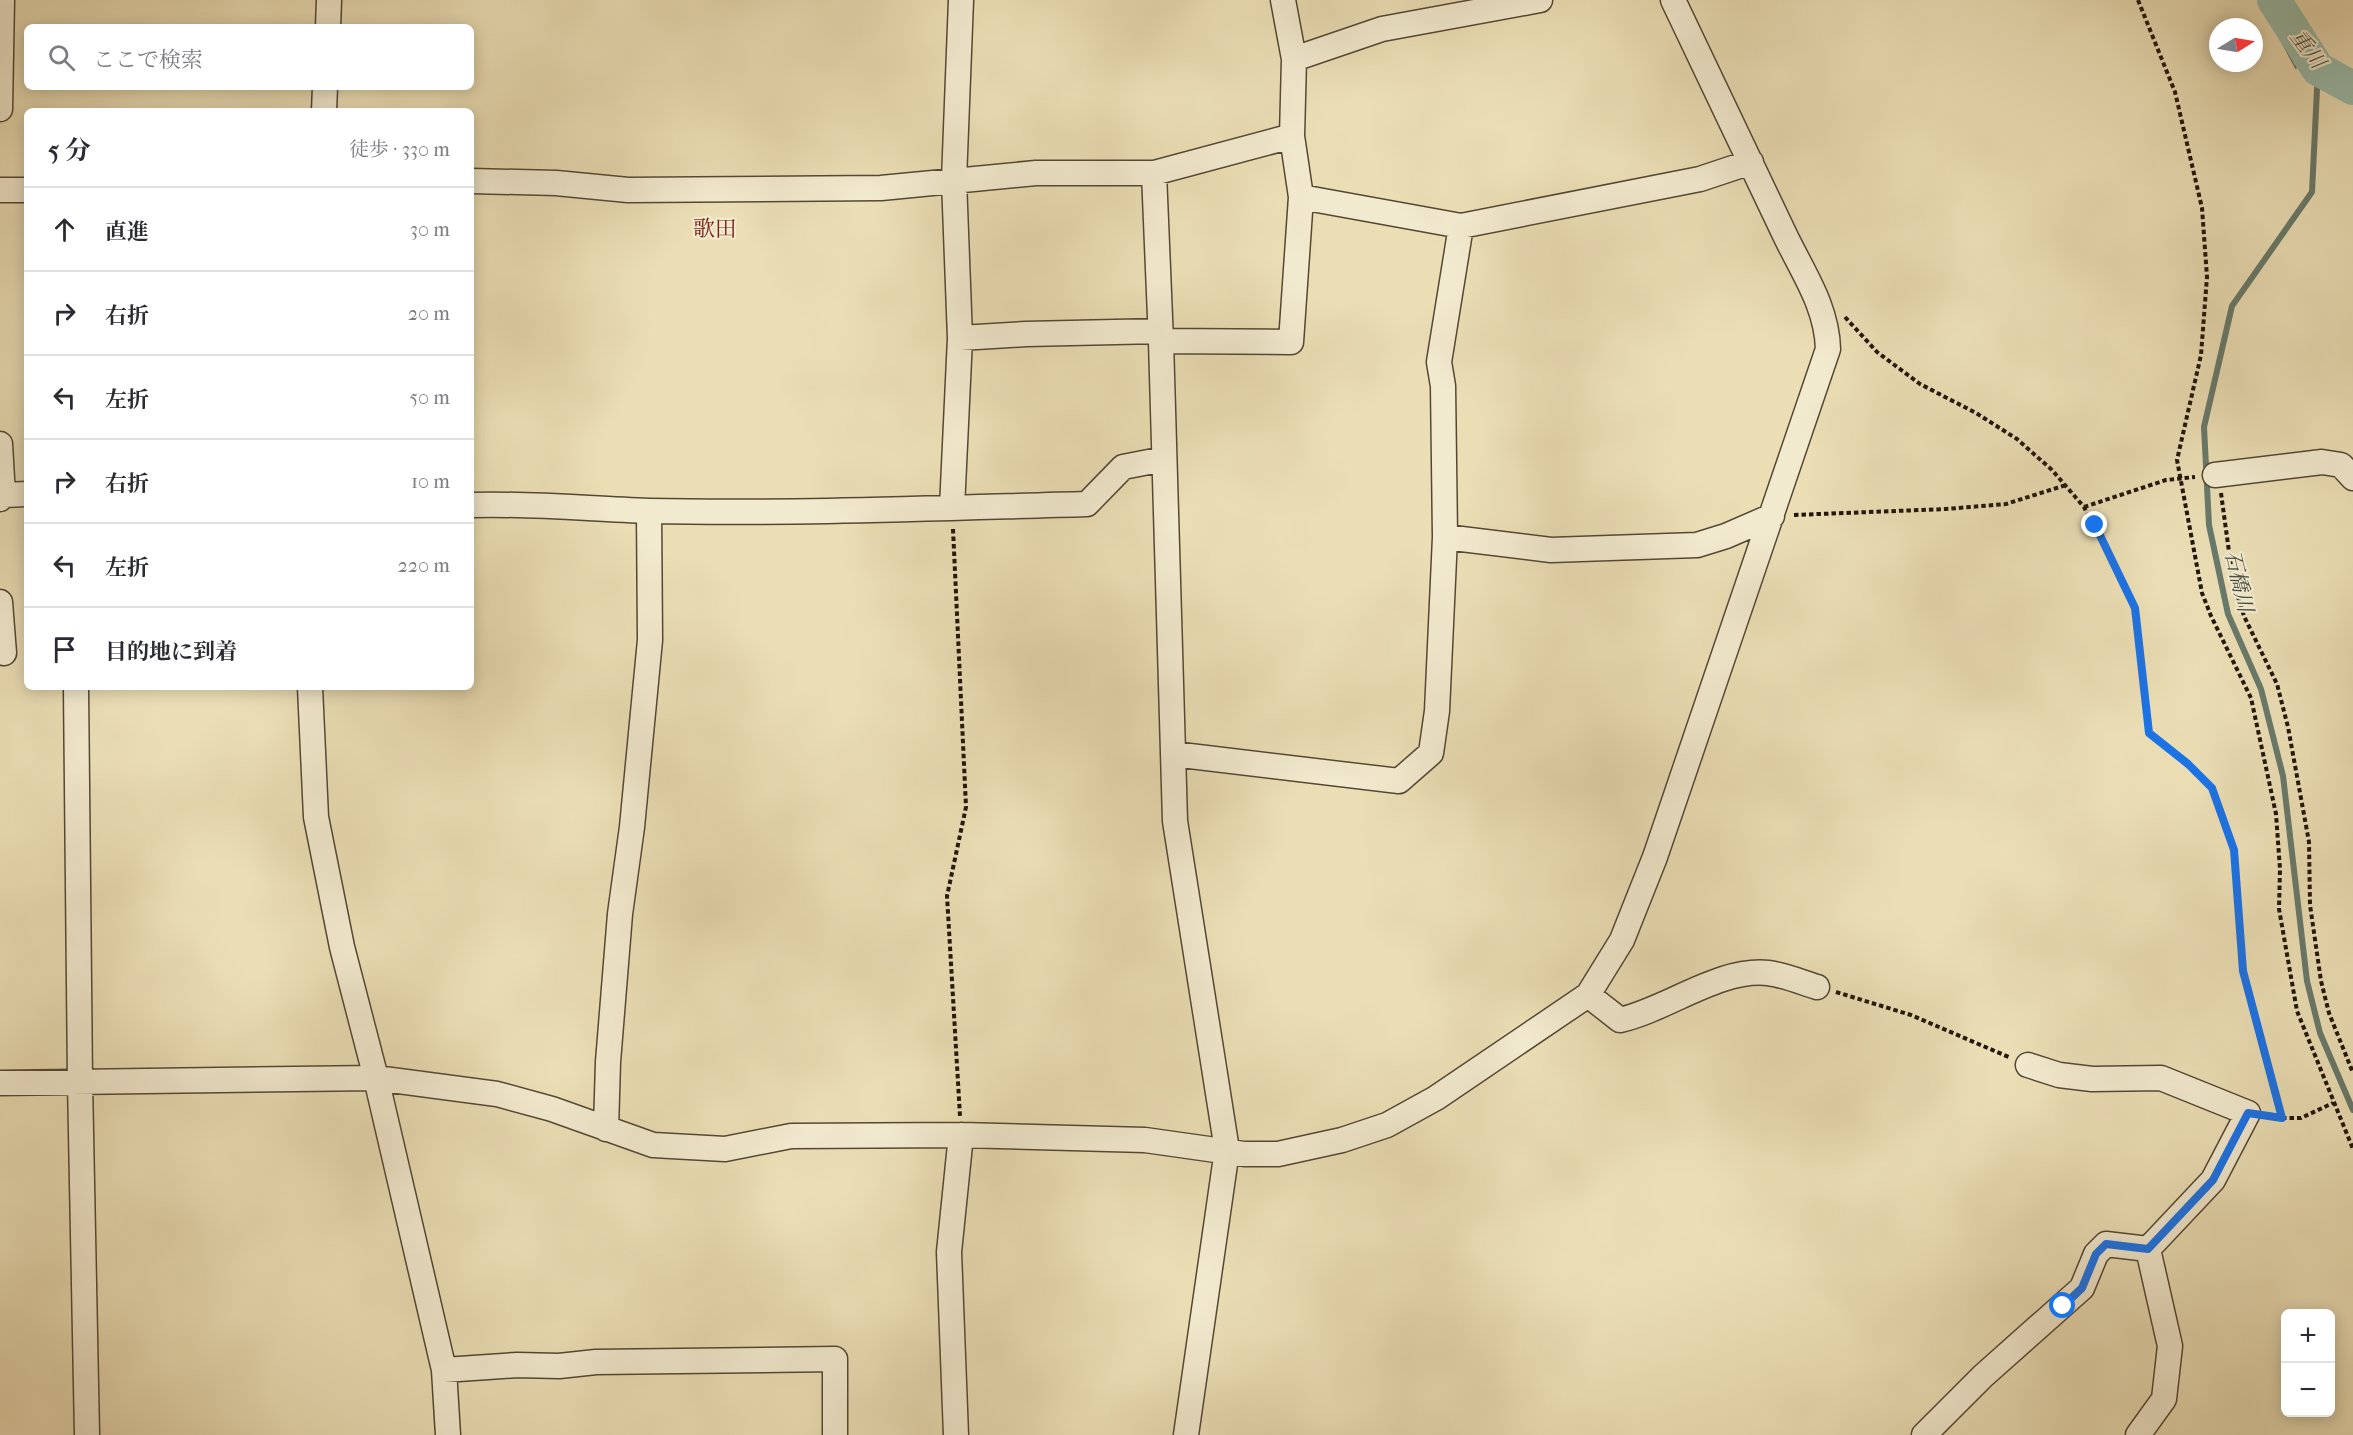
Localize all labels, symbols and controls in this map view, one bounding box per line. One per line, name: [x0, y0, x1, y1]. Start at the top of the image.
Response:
north arrow: [2209, 18, 2263, 72]
search box: [24, 24, 474, 90]
water label: 重川: [2286, 25, 2331, 75]
icon: search: [45, 41, 78, 74]
text: ここで検索: [93, 47, 203, 73]
text: 5 分: [48, 135, 91, 166]
text: 徒歩 · 330 m: [349, 138, 450, 161]
icon: ahead: [48, 213, 81, 246]
district label: 歌田: [693, 216, 737, 242]
text: 30 m: [410, 218, 450, 241]
text: 直進: [105, 219, 149, 245]
icon: right: [48, 297, 81, 330]
text: 20 m: [408, 302, 450, 325]
text: 右折: [105, 303, 149, 329]
icon: left: [48, 381, 81, 414]
text: 50 m: [409, 386, 450, 409]
text: 左折: [105, 387, 149, 413]
icon: right: [48, 465, 81, 498]
text: 10 m: [411, 470, 450, 493]
text: 右折: [105, 471, 149, 497]
route end: [2081, 511, 2107, 537]
water label: 石橋川: [2220, 548, 2258, 616]
icon: left: [48, 549, 81, 582]
text: 220 m: [397, 554, 450, 577]
text: 左折: [105, 555, 149, 581]
icon: arrive: [48, 633, 81, 666]
text: 目的地に到着: [105, 639, 237, 665]
route start: [2049, 1292, 2075, 1318]
map controls: [2281, 1309, 2335, 1417]
button: +: [2281, 1309, 2335, 1363]
button: −: [2281, 1363, 2335, 1417]

